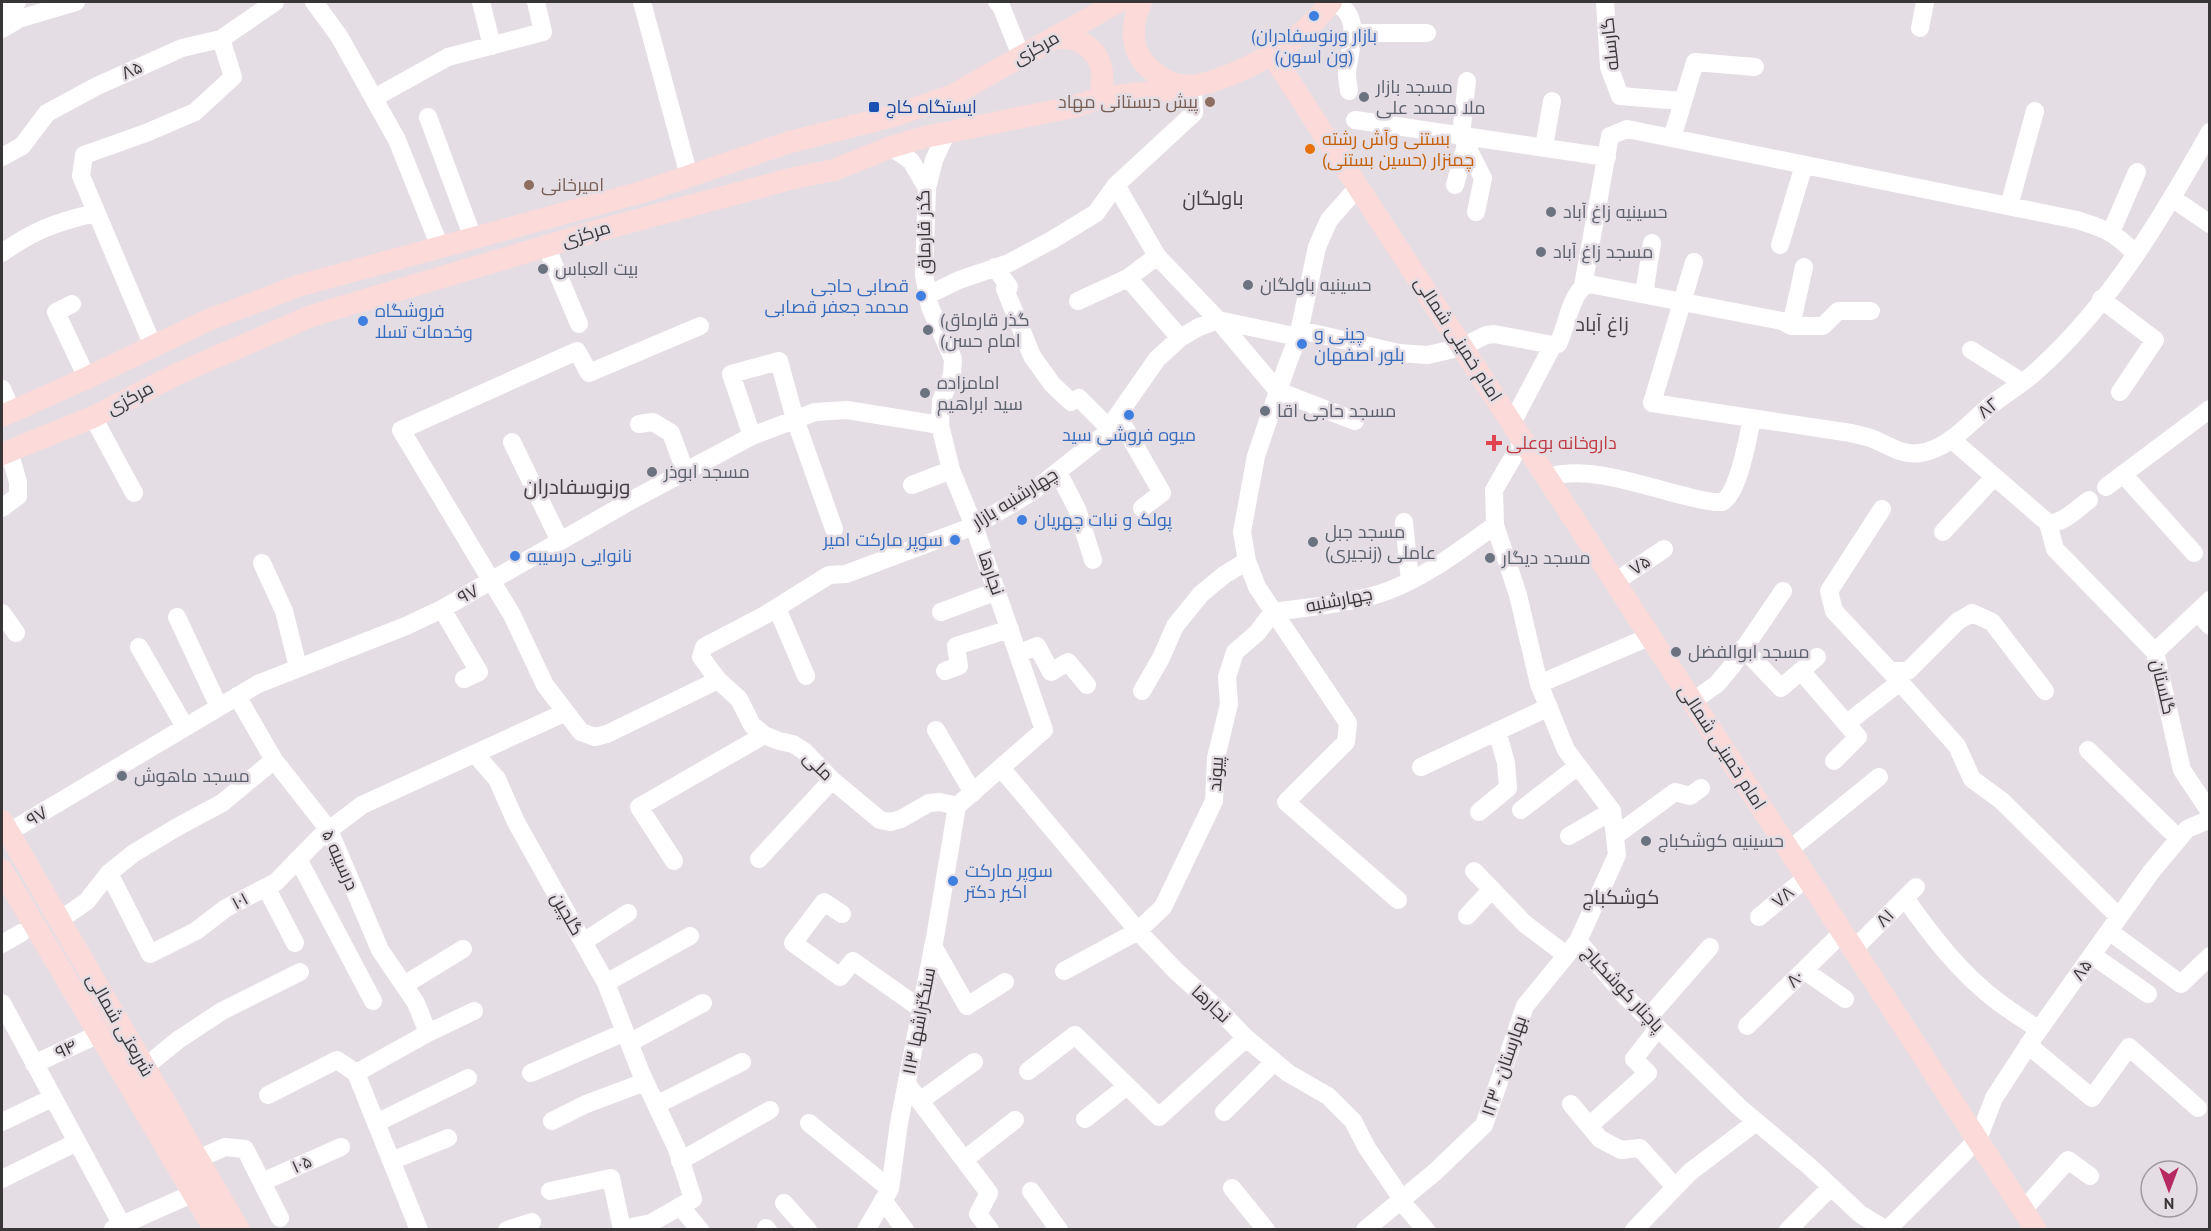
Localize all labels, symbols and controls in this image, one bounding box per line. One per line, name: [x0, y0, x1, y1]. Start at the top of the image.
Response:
marker: (بازار ورنوسفادران (ون اسون): [1307, 9, 1321, 23]
street label: گارسله: [1595, 16, 1624, 72]
place label: (بازار ورنوسفادران (ون اسون): [1251, 24, 1377, 68]
street label: مرکزی: [1008, 25, 1063, 70]
street label: ۸۵: [117, 55, 146, 84]
place label: مسجد بازار ملا محمد علی: [1375, 75, 1486, 119]
place label: پیش دبستانی مهاد: [1058, 90, 1198, 114]
marker: مسجد بازار ملا محمد علی: [1357, 90, 1371, 104]
place label: ایستگاه کاج: [886, 95, 977, 119]
marker: پیش دبستانی مهاد: [1203, 95, 1217, 109]
marker: ایستگاه کاج: [867, 100, 881, 114]
place label: بستنی وآش رشته چمنزار (حسین بستنی): [1322, 127, 1474, 172]
marker: بستنی وآش رشته چمنزار (حسین بستنی): [1303, 142, 1317, 156]
place label: امیرخانی: [541, 173, 604, 196]
marker: امیرخانی: [522, 178, 536, 192]
district label: باولگان: [1182, 185, 1244, 211]
street label: گذر قارماق: [911, 189, 937, 275]
place label: حسینیه زاغ آباد: [1563, 200, 1668, 224]
marker: حسینیه زاغ آباد: [1544, 205, 1558, 219]
street label: مرکزی: [559, 215, 613, 252]
place label: مسجد زاغ آباد: [1553, 240, 1653, 264]
marker: مسجد زاغ آباد: [1534, 245, 1548, 259]
place label: بیت العباس: [555, 257, 638, 280]
marker: بیت العباس: [536, 262, 550, 276]
street label: امام خمینی شمالی: [1409, 272, 1507, 406]
place label: حسینیه باولگان: [1260, 273, 1371, 296]
place label: قصابی حاجی محمد جعفر قصابی: [765, 274, 909, 318]
marker: حسینیه باولگان: [1241, 278, 1255, 292]
marker: قصابی حاجی محمد جعفر قصابی: [914, 289, 928, 303]
place label: فروشگاه وخدمات تسلا: [375, 299, 473, 343]
place label: (گذر قارماق (امام حسن: [940, 308, 1030, 353]
district label: زاغ آباد: [1575, 311, 1629, 338]
marker: فروشگاه وخدمات تسلا: [356, 314, 370, 328]
place label: چینی و بلور اصفهان: [1314, 322, 1405, 366]
marker: (گذر قارماق (امام حسن: [921, 323, 935, 337]
marker: چینی و بلور اصفهان: [1295, 337, 1309, 351]
place label: امامزاده سید ابراهیم: [937, 371, 1023, 416]
street label: مرکزی: [102, 376, 157, 419]
marker: امامزاده سید ابراهیم: [918, 386, 932, 400]
street label: ۸۲: [1972, 392, 2003, 423]
place label: مسجد حاجی اقا: [1277, 399, 1396, 422]
marker: مسجد حاجی اقا: [1258, 404, 1272, 418]
marker: میوه فروشی سید: [1122, 408, 1136, 422]
place label: میوه فروشی سید: [1062, 423, 1196, 446]
place label: داروخانه بوعلی: [1506, 431, 1617, 454]
marker: داروخانه بوعلی: [1487, 436, 1501, 450]
place label: مسجد ابوذر: [663, 460, 750, 483]
street label: چهارشنبه بازار: [967, 462, 1063, 534]
marker: مسجد ابوذر: [645, 465, 659, 479]
district label: ورنوسفادران: [524, 473, 631, 500]
place label: پولک و نبات چهریان: [1034, 508, 1172, 532]
marker: پولک و نبات چهریان: [1015, 513, 1029, 527]
place label: مسجد جبل عاملی (زنجیری): [1325, 520, 1436, 564]
place label: سوپر مارکت امیر: [822, 528, 943, 552]
marker: سوپر مارکت امیر: [948, 533, 962, 547]
marker: مسجد جبل عاملی (زنجیری): [1306, 535, 1320, 549]
place label: نانوایی درسیبه: [527, 544, 632, 567]
place label: مسجد دیگار: [1501, 546, 1591, 569]
street label: نجارها: [973, 548, 1010, 598]
marker: نانوایی درسیبه: [508, 549, 522, 563]
street label: ۷۵: [1625, 549, 1655, 580]
marker: مسجد دیگار: [1483, 551, 1497, 565]
street label: ۹۷: [453, 579, 482, 609]
street label: چهارشنبه: [1303, 582, 1375, 618]
place label: مسجد ابوالفضل: [1688, 640, 1810, 663]
marker: مسجد ابوالفضل: [1669, 645, 1683, 659]
street label: گلستان: [2146, 657, 2181, 717]
street label: امام خمینی شمالی: [1673, 680, 1771, 814]
street label: ملی: [798, 746, 838, 785]
street label: پیوند: [1203, 756, 1229, 792]
place label: مسجد ماهوش: [134, 764, 250, 787]
marker: مسجد ماهوش: [115, 769, 129, 783]
street label: ۹۷: [22, 800, 51, 831]
street label: درسیبه ۵: [317, 826, 364, 894]
place label: حسینیه کوشکباج: [1658, 829, 1784, 853]
marker: حسینیه کوشکباج: [1639, 834, 1653, 848]
place label: سوپر مارکت اکبر دکتر: [964, 859, 1053, 903]
marker: سوپر مارکت اکبر دکتر: [946, 874, 960, 888]
street label: ۷۸: [1767, 881, 1799, 913]
district label: کوشکباج: [1582, 884, 1660, 911]
street label: ۱۰۱: [227, 887, 252, 914]
street label: گلچین: [545, 888, 589, 940]
street label: ۸۱: [1871, 904, 1899, 932]
street label: پاچنار کوشکباج: [1577, 941, 1669, 1037]
street label: ۸۵: [2066, 954, 2097, 985]
street label: سنگتراشها ۱۱۳: [897, 965, 940, 1076]
street label: ۸۰: [1781, 965, 1808, 992]
street label: شریعتی شمالی: [82, 969, 159, 1080]
street label: نجارها: [1187, 980, 1236, 1028]
street label: بهارستان - ۱۲۳: [1476, 1013, 1531, 1119]
street label: ۹۴: [51, 1034, 80, 1063]
street label: ۱۰۵: [288, 1149, 316, 1178]
north arrow: [2139, 1159, 2199, 1219]
text: N: [2164, 1194, 2174, 1214]

